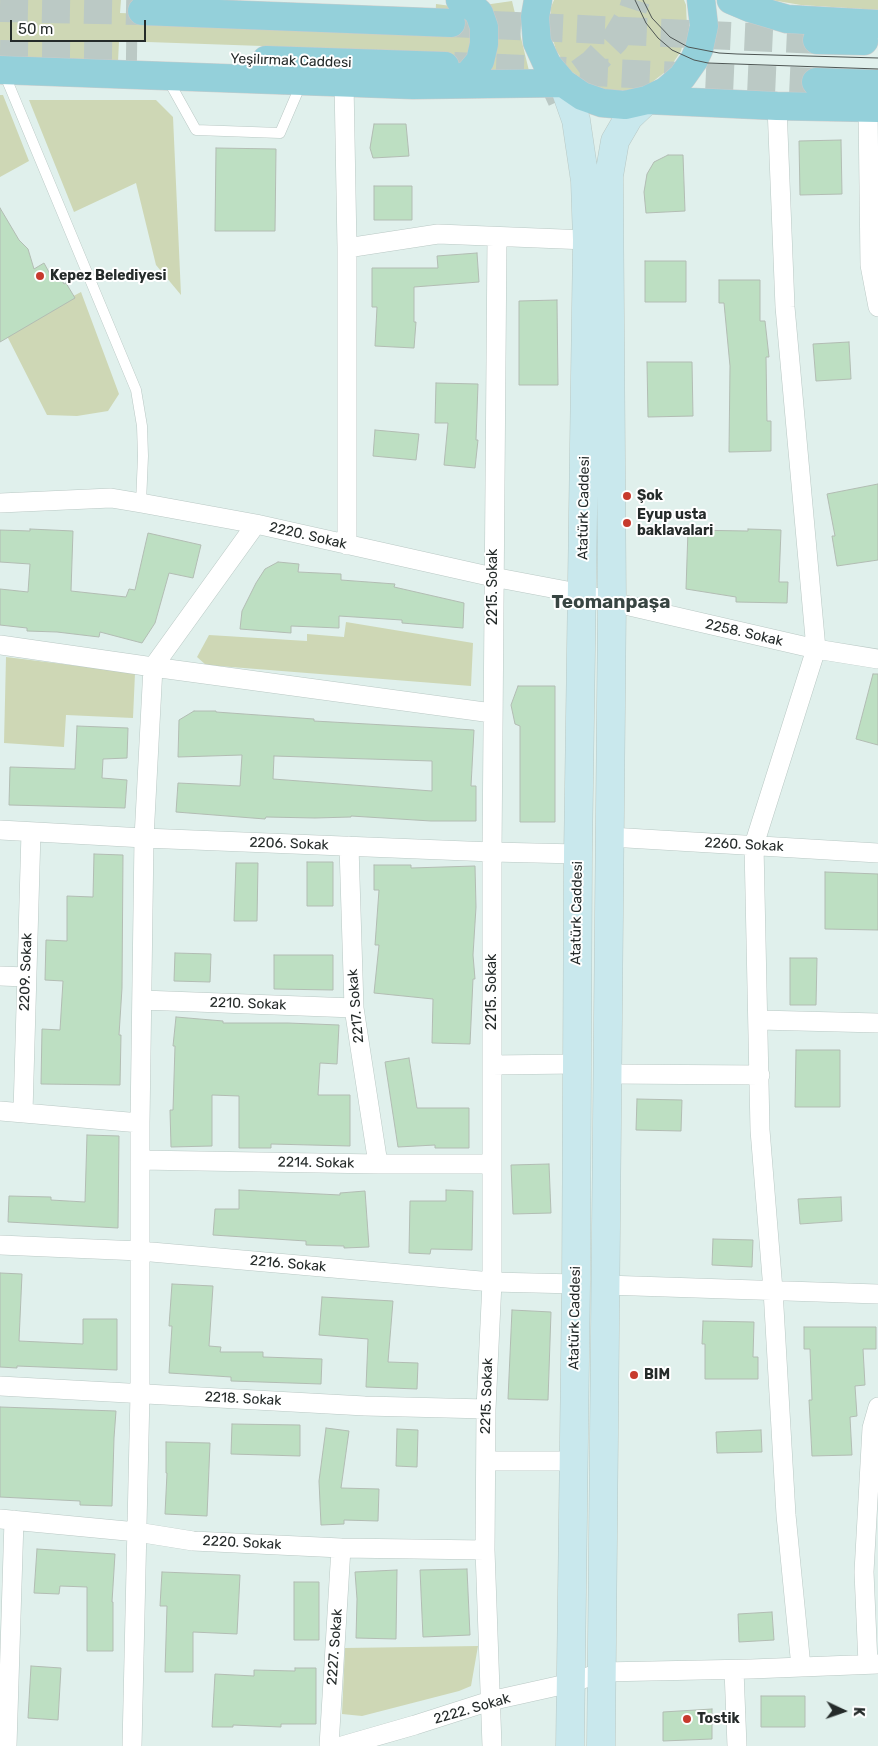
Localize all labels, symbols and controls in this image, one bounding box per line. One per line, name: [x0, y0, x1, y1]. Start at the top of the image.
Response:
scale bar: [12, 10, 149, 42]
text: 50 m: [18, 20, 53, 38]
street label: Yeşilırmak Caddesi: [230, 50, 352, 72]
place label: Kepez Belediyesi: [50, 268, 167, 284]
marker: Kepez Belediyesi: [34, 270, 46, 282]
street label: Atatürk Caddesi: [575, 456, 593, 560]
place label: Şok: [637, 488, 663, 504]
marker: Şok: [621, 490, 633, 502]
place label: Eyup usta baklavalari: [637, 507, 713, 540]
marker: Eyup usta baklavalari: [621, 517, 633, 529]
street label: 2220. Sokak: [268, 519, 348, 553]
street label: 2215. Sokak: [485, 549, 501, 625]
district label: Teomanpaşa: [552, 592, 670, 614]
street label: 2258. Sokak: [703, 616, 785, 650]
street label: 2206. Sokak: [249, 834, 329, 854]
street label: 2260. Sokak: [704, 835, 784, 855]
street label: Atatürk Caddesi: [568, 861, 586, 965]
street label: 2209. Sokak: [16, 932, 36, 1012]
street label: 2215. Sokak: [484, 954, 500, 1030]
street label: 2217. Sokak: [344, 968, 368, 1044]
street label: 2210. Sokak: [209, 994, 287, 1014]
street label: 2214. Sokak: [278, 1154, 354, 1172]
street label: 2216. Sokak: [249, 1252, 327, 1276]
street label: Atatürk Caddesi: [566, 1266, 584, 1370]
street label: 2215. Sokak: [477, 1358, 497, 1434]
place label: BIM: [644, 1367, 670, 1383]
marker: BIM: [628, 1369, 640, 1381]
street label: 2218. Sokak: [204, 1389, 282, 1409]
street label: 2220. Sokak: [202, 1533, 282, 1553]
street label: 2227. Sokak: [324, 1608, 346, 1686]
north arrow: [818, 1686, 868, 1736]
street label: 2222. Sokak: [432, 1690, 512, 1728]
text: K: [850, 1707, 867, 1717]
place label: Tostik: [697, 1711, 740, 1727]
marker: Tostik: [681, 1713, 693, 1725]

